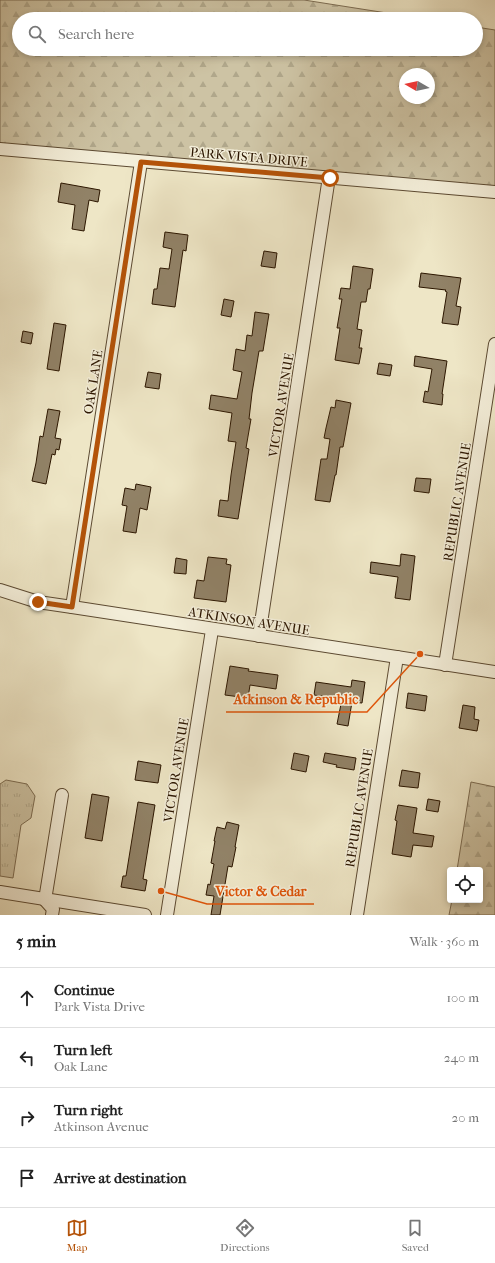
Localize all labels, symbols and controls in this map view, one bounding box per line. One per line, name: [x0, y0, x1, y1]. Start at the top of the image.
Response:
search box: [12, 12, 483, 56]
icon: search: [26, 23, 48, 45]
text: Search here: [58, 25, 134, 43]
north arrow: [399, 68, 435, 104]
street label: PARK VISTA DRIVE: [190, 144, 309, 170]
route start: [321, 169, 339, 187]
street label: OAK LANE: [81, 349, 106, 415]
street label: VICTOR AVENUE: [265, 352, 297, 459]
street label: REPUBLIC AVENUE: [440, 442, 474, 562]
route end: [29, 593, 47, 611]
street label: ATKINSON AVENUE: [186, 604, 311, 638]
callout: Atkinson & Republic: [226, 686, 367, 712]
text: Atkinson & Republic: [233, 691, 359, 708]
street label: VICTOR AVENUE: [160, 717, 192, 824]
street label: REPUBLIC AVENUE: [342, 748, 376, 868]
map controls: [447, 867, 483, 903]
button: locate: [447, 867, 483, 903]
callout: Victor & Cedar: [207, 878, 314, 904]
text: Victor & Cedar: [214, 883, 308, 900]
text: 5 min: [16, 931, 56, 951]
text: Walk · 360 m: [409, 934, 479, 949]
text: Continue: [54, 981, 114, 999]
icon: ahead: [16, 987, 38, 1009]
text: 100 m: [446, 990, 479, 1005]
text: Park Vista Drive: [54, 999, 145, 1014]
text: Turn left: [54, 1041, 112, 1059]
icon: left: [16, 1047, 38, 1069]
text: 240 m: [444, 1050, 479, 1065]
text: Oak Lane: [54, 1059, 108, 1074]
text: Turn right: [54, 1101, 123, 1119]
icon: right: [16, 1107, 38, 1129]
text: 20 m: [452, 1110, 479, 1125]
text: Atkinson Avenue: [54, 1119, 149, 1134]
icon: arrive: [16, 1167, 38, 1189]
text: Arrive at destination: [54, 1169, 186, 1187]
tab: Map: [66, 1217, 88, 1254]
tab: Directions: [220, 1217, 270, 1254]
tab: Saved: [402, 1217, 429, 1254]

